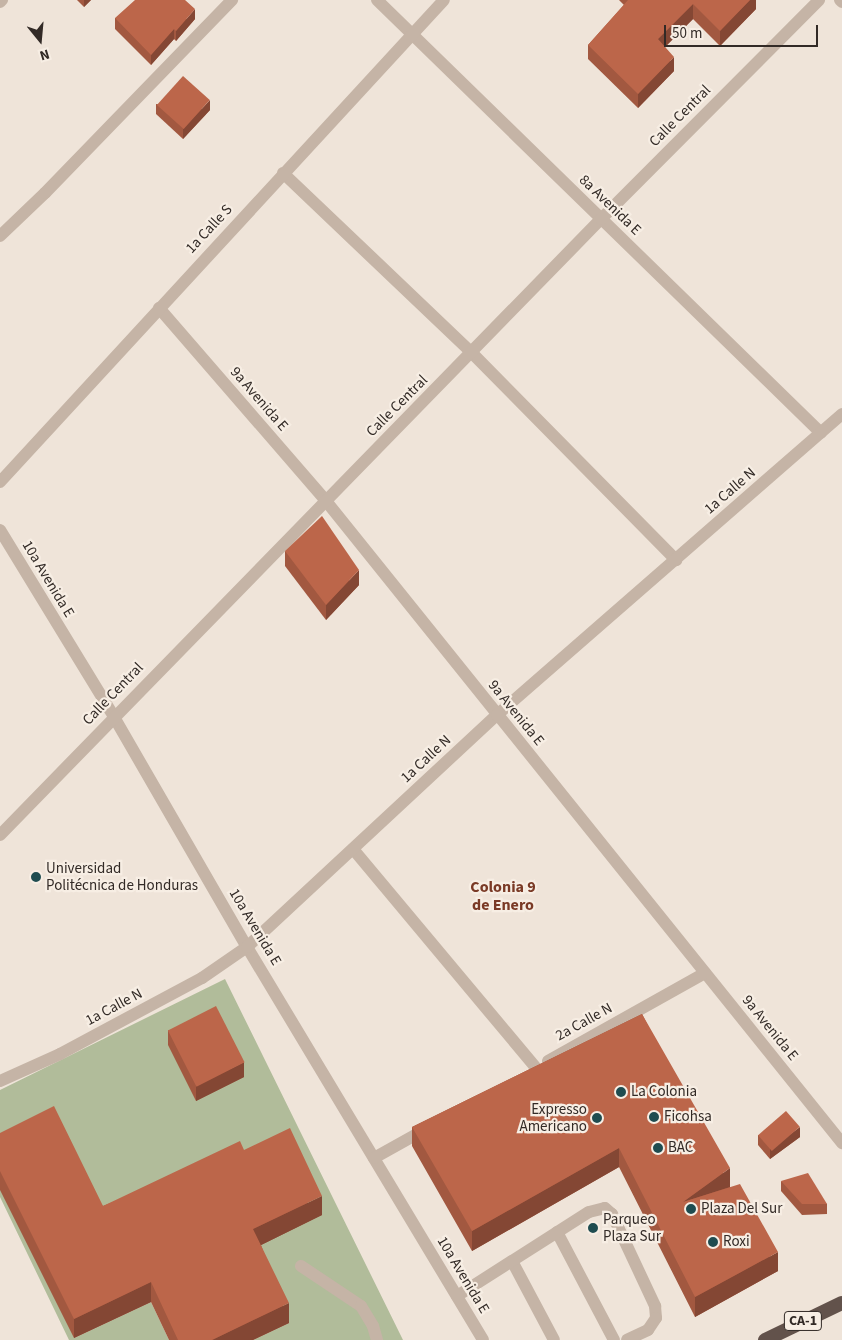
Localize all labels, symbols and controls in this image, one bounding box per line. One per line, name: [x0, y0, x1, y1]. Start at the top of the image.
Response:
north arrow: [15, 15, 65, 65]
scale bar: [667, 15, 821, 47]
text: 50 m: [672, 23, 702, 44]
text: N: [37, 43, 52, 65]
street label: Calle Central: [645, 81, 715, 151]
street label: 8a Avenida E: [575, 171, 645, 239]
street label: 1a Calle S: [182, 201, 236, 257]
street label: 9a Avenida E: [226, 363, 292, 435]
street label: Calle Central: [362, 371, 432, 441]
street label: 1a Calle N: [701, 464, 759, 518]
street label: 10a Avenida E: [18, 537, 78, 621]
street label: Calle Central: [79, 659, 147, 729]
street label: 9a Avenida E: [484, 677, 548, 749]
street label: 1a Calle N: [397, 731, 455, 787]
place label: Universidad Politécnica de Honduras: [46, 859, 198, 894]
marker: Universidad Politécnica de Honduras: [30, 871, 42, 883]
district label: Colonia 9 de Enero: [470, 877, 536, 915]
street label: 10a Avenida E: [225, 885, 285, 969]
street label: 1a Calle N: [82, 985, 146, 1029]
street label: 9a Avenida E: [738, 992, 802, 1064]
street label: 2a Calle N: [553, 999, 615, 1045]
place label: La Colonia: [631, 1083, 697, 1101]
marker: La Colonia: [615, 1086, 627, 1098]
place label: Expresso Americano: [520, 1100, 587, 1135]
place label: Ficohsa: [664, 1108, 712, 1126]
marker: Ficohsa: [648, 1111, 660, 1123]
marker: Expresso Americano: [591, 1112, 603, 1124]
place label: BAC: [668, 1139, 693, 1157]
marker: BAC: [652, 1142, 664, 1154]
place label: Plaza Del Sur: [701, 1200, 782, 1218]
marker: Plaza Del Sur: [685, 1203, 697, 1215]
place label: Parqueo Plaza Sur: [603, 1210, 661, 1245]
marker: Parqueo Plaza Sur: [587, 1222, 599, 1234]
street label: 10a Avenida E: [433, 1233, 493, 1317]
place label: Roxi: [723, 1233, 750, 1251]
marker: Roxi: [707, 1236, 719, 1248]
road number: CA-1: [783, 1310, 823, 1332]

